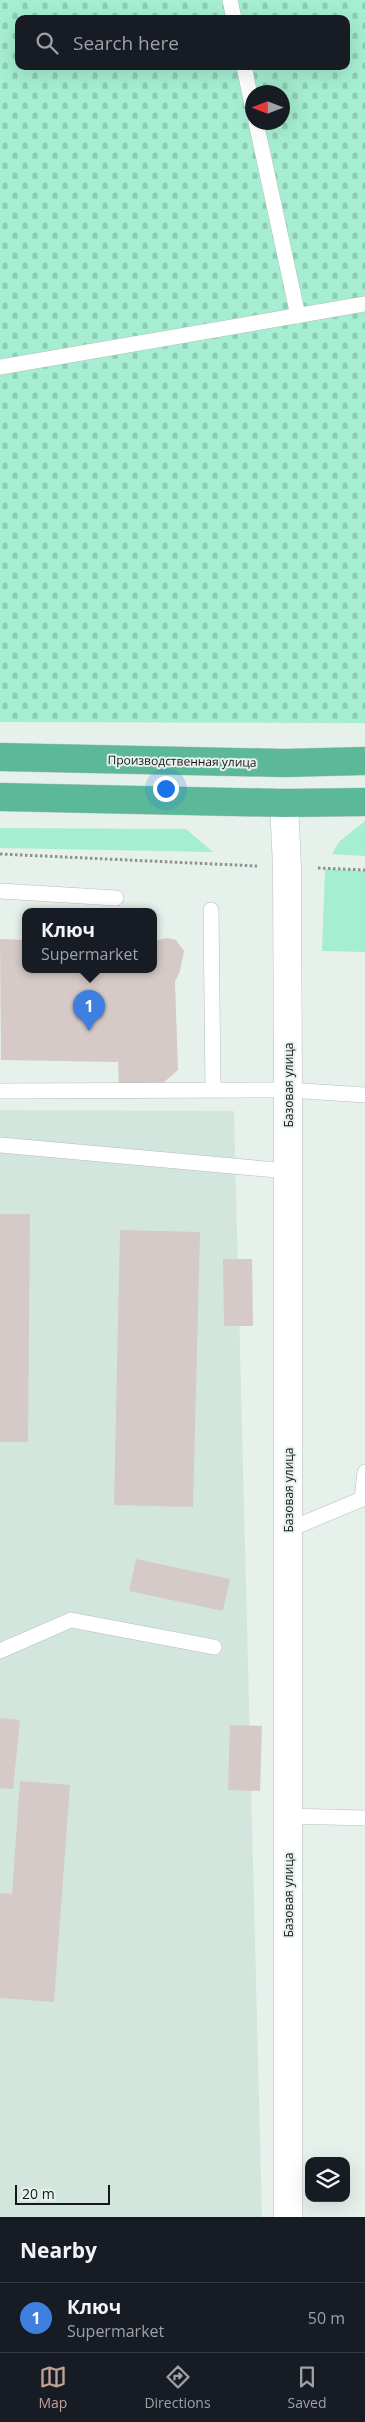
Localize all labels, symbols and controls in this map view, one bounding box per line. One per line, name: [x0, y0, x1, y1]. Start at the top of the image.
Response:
search box: [15, 15, 350, 70]
icon: search: [33, 29, 61, 57]
text: Search here: [73, 30, 179, 56]
north arrow: [245, 85, 290, 130]
street label: Производственная улица: [107, 751, 257, 771]
your location: [153, 776, 179, 802]
popup: [22, 908, 157, 973]
text: Ключ: [41, 917, 95, 943]
text: Supermarket: [41, 943, 138, 965]
pin: 1: [73, 990, 105, 1031]
street label: Базовая улица: [280, 1042, 297, 1128]
street label: Базовая улица: [280, 1447, 297, 1533]
street label: Базовая улица: [280, 1852, 297, 1938]
map controls: [305, 2157, 350, 2202]
button: layers: [305, 2157, 350, 2202]
scale bar: [15, 2182, 110, 2205]
text: 20 m: [22, 2184, 55, 2203]
text: Nearby: [20, 2236, 97, 2264]
text: Ключ: [67, 2294, 121, 2320]
text: 1: [31, 2307, 41, 2329]
text: 50 m: [308, 2307, 345, 2329]
text: Supermarket: [67, 2320, 164, 2342]
tab: Map: [38, 2363, 67, 2412]
tab: Directions: [144, 2363, 211, 2412]
tab: Saved: [288, 2363, 326, 2412]

